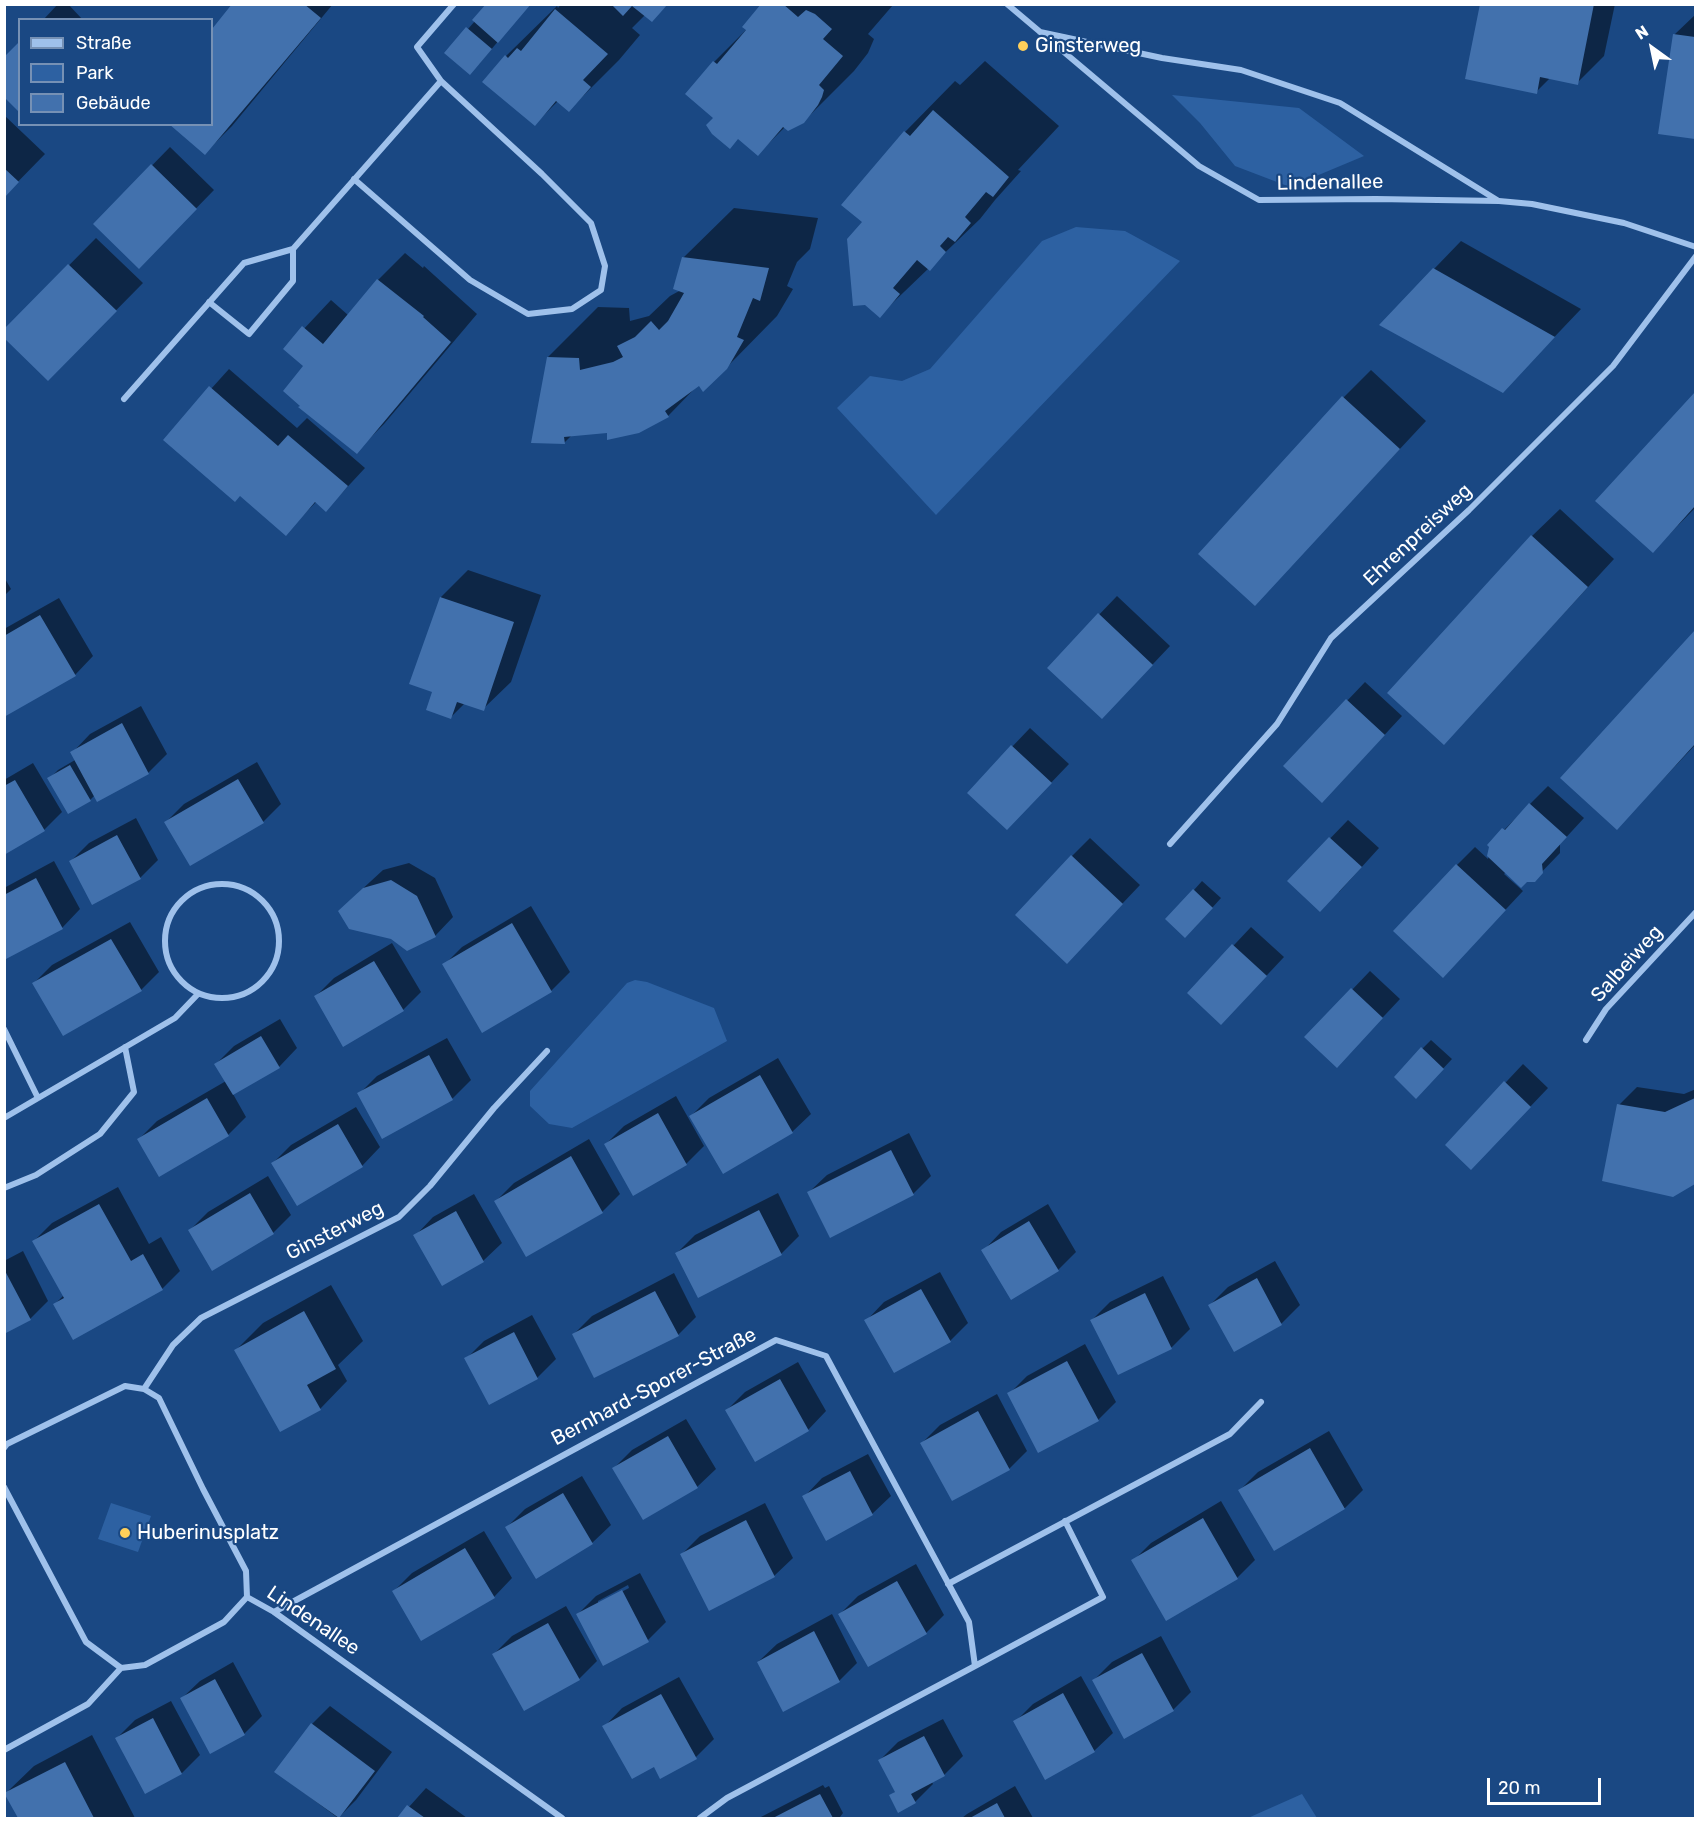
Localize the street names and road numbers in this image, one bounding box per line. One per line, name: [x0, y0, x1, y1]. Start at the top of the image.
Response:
street label: Lindenallee: [1276, 170, 1384, 196]
street label: Ehrenpreisweg: [1359, 479, 1477, 591]
street label: Salbeiweg: [1586, 921, 1668, 1007]
street label: Ginsterweg: [282, 1196, 388, 1266]
street label: Bernhard-Sporer-Straße: [548, 1323, 760, 1451]
street label: Lindenallee: [262, 1581, 364, 1661]

